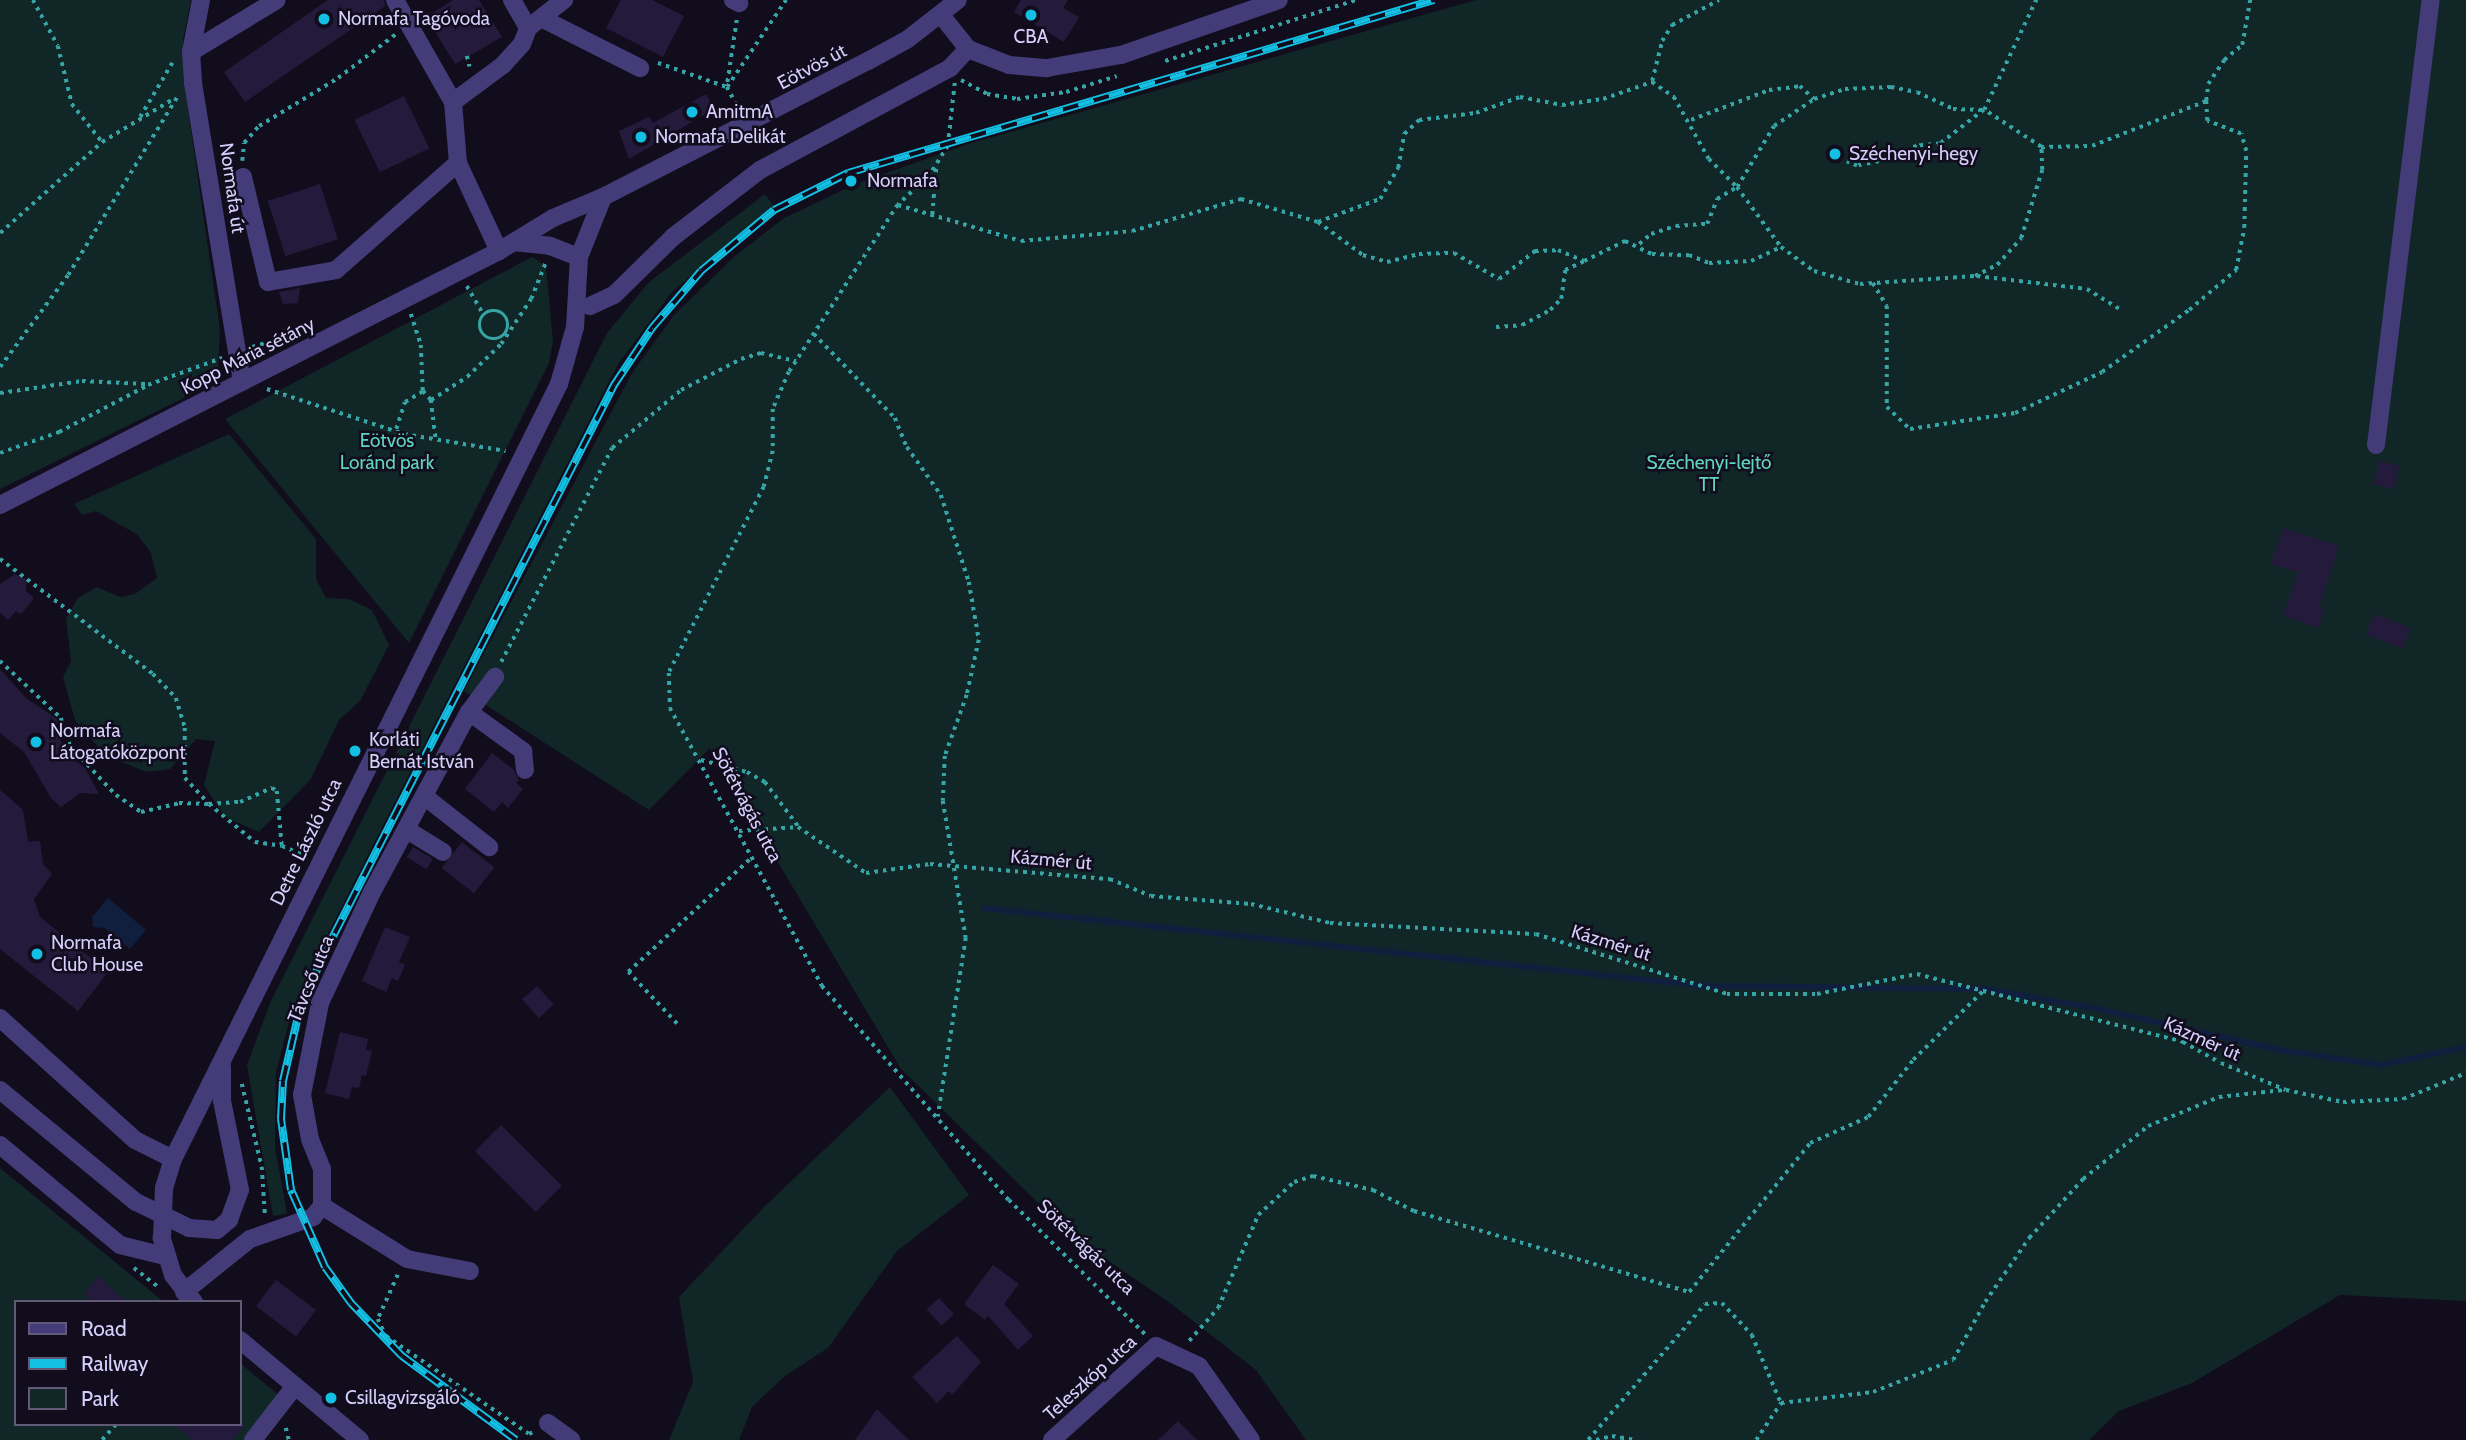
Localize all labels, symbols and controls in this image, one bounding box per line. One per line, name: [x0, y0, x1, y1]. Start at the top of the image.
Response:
marker: CBA: [1023, 7, 1039, 23]
place label: Normafa Tagóvoda: [338, 8, 490, 30]
marker: Normafa Tagóvoda: [316, 11, 332, 27]
place label: CBA: [1014, 26, 1048, 48]
street label: Eötvös út: [774, 39, 850, 95]
place label: AmitmA: [706, 101, 773, 123]
marker: AmitmA: [684, 104, 700, 120]
place label: Normafa Delikát: [655, 126, 786, 148]
marker: Normafa Delikát: [633, 129, 649, 145]
street label: Normafa út: [214, 141, 250, 235]
place label: Széchenyi-hegy: [1849, 143, 1978, 165]
marker: Széchenyi-hegy: [1827, 146, 1843, 162]
place label: Normafa: [867, 170, 938, 192]
marker: Normafa: [841, 171, 861, 191]
street label: Kopp Mária sétány: [177, 312, 319, 400]
park label: Eötvös Loránd park: [340, 430, 434, 474]
park label: Széchenyi-lejtő TT: [1646, 452, 1772, 496]
place label: Normafa Látogatóközpont: [50, 720, 186, 764]
place label: Korláti Bernát István: [369, 729, 474, 773]
marker: Normafa Látogatóközpont: [28, 734, 44, 750]
marker: Korláti Bernát István: [347, 743, 363, 759]
street label: Sötétvágás utca: [707, 744, 787, 866]
street label: Detre László utca: [265, 775, 347, 909]
street label: Kázmér út: [1009, 845, 1093, 875]
street label: Kázmér út: [1569, 920, 1653, 966]
place label: Normafa Club House: [51, 932, 143, 976]
street label: Távcső utca: [283, 932, 339, 1026]
marker: Normafa Club House: [29, 946, 45, 962]
street label: Kázmér út: [2160, 1012, 2244, 1066]
street label: Sötétvágás utca: [1032, 1195, 1140, 1299]
legend: [14, 1300, 242, 1426]
text: Road: [81, 1316, 127, 1341]
street label: Teleszkóp utca: [1039, 1330, 1141, 1426]
text: Railway: [81, 1351, 148, 1376]
text: Park: [81, 1386, 119, 1411]
place label: Csillagvizsgáló: [345, 1387, 460, 1409]
marker: Csillagvizsgáló: [323, 1390, 339, 1406]

